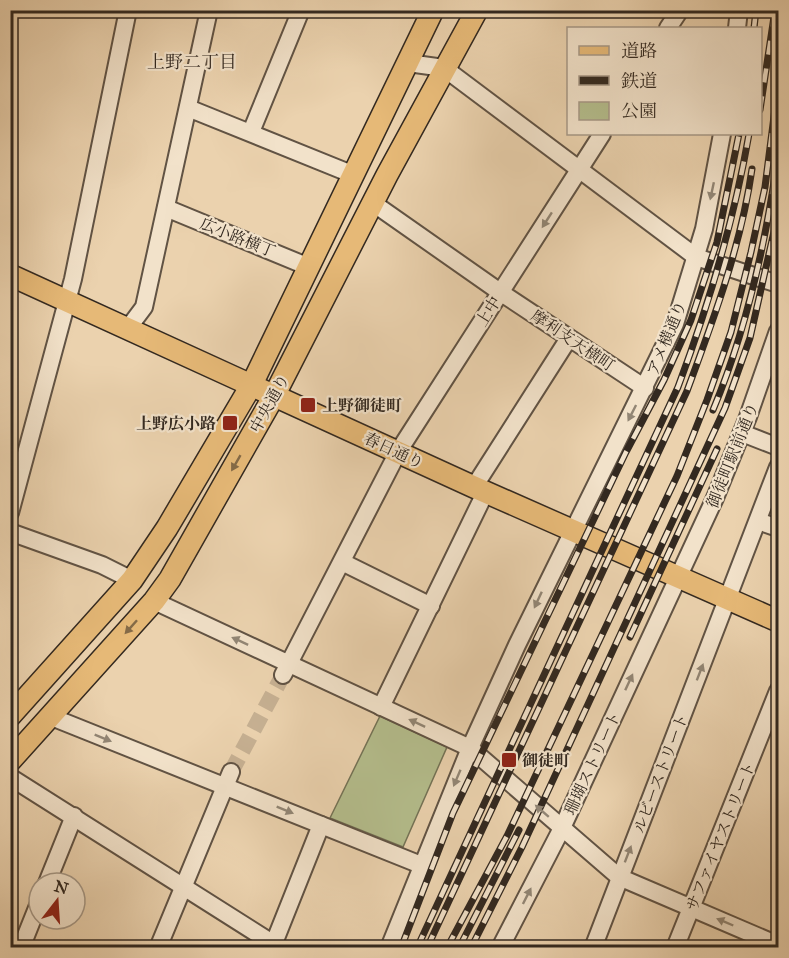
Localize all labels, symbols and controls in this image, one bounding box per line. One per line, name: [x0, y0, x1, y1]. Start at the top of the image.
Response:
legend: [567, 27, 762, 135]
text: 道路: [621, 40, 657, 62]
district label: 上野二丁目: [147, 51, 237, 73]
text: 鉄道: [621, 70, 657, 92]
text: 公園: [621, 100, 657, 122]
one-way arrow: [707, 182, 716, 201]
one-way arrow: [542, 212, 553, 228]
street label: 広小路横丁: [197, 214, 278, 261]
street label: 上中: [472, 293, 505, 330]
street label: アメ横通り: [643, 298, 690, 378]
street label: 摩利支天横町: [528, 306, 618, 375]
street label: 中央通り: [246, 371, 293, 436]
marker: 上野御徒町: [299, 396, 317, 414]
place label: 上野御徒町: [322, 396, 402, 415]
street label: 御徒町駅前通り: [703, 400, 762, 511]
one-way arrow: [627, 405, 637, 422]
place label: 上野広小路: [136, 414, 216, 433]
marker: 上野広小路: [221, 414, 239, 432]
street label: 春日通り: [361, 428, 427, 473]
one-way arrow: [231, 455, 241, 472]
one-way arrow: [534, 592, 543, 609]
one-way arrow: [125, 619, 138, 634]
one-way arrow: [231, 637, 248, 646]
one-way arrow: [695, 663, 705, 681]
one-way arrow: [624, 672, 634, 690]
street label: 珊瑚ストリート: [560, 708, 625, 818]
street label: ルビーストリート: [629, 711, 692, 836]
one-way arrow: [408, 719, 425, 728]
one-way arrow: [95, 733, 113, 743]
marker: 御徒町: [500, 751, 518, 769]
place label: 御徒町: [522, 751, 570, 770]
street label: サファイヤストリート: [682, 759, 759, 914]
one-way arrow: [452, 769, 462, 787]
one-way arrow: [535, 805, 550, 818]
one-way arrow: [276, 806, 294, 816]
one-way arrow: [623, 844, 633, 862]
north arrow: [27, 871, 87, 931]
text: N: [52, 876, 71, 898]
one-way arrow: [522, 887, 532, 904]
one-way arrow: [715, 917, 733, 927]

